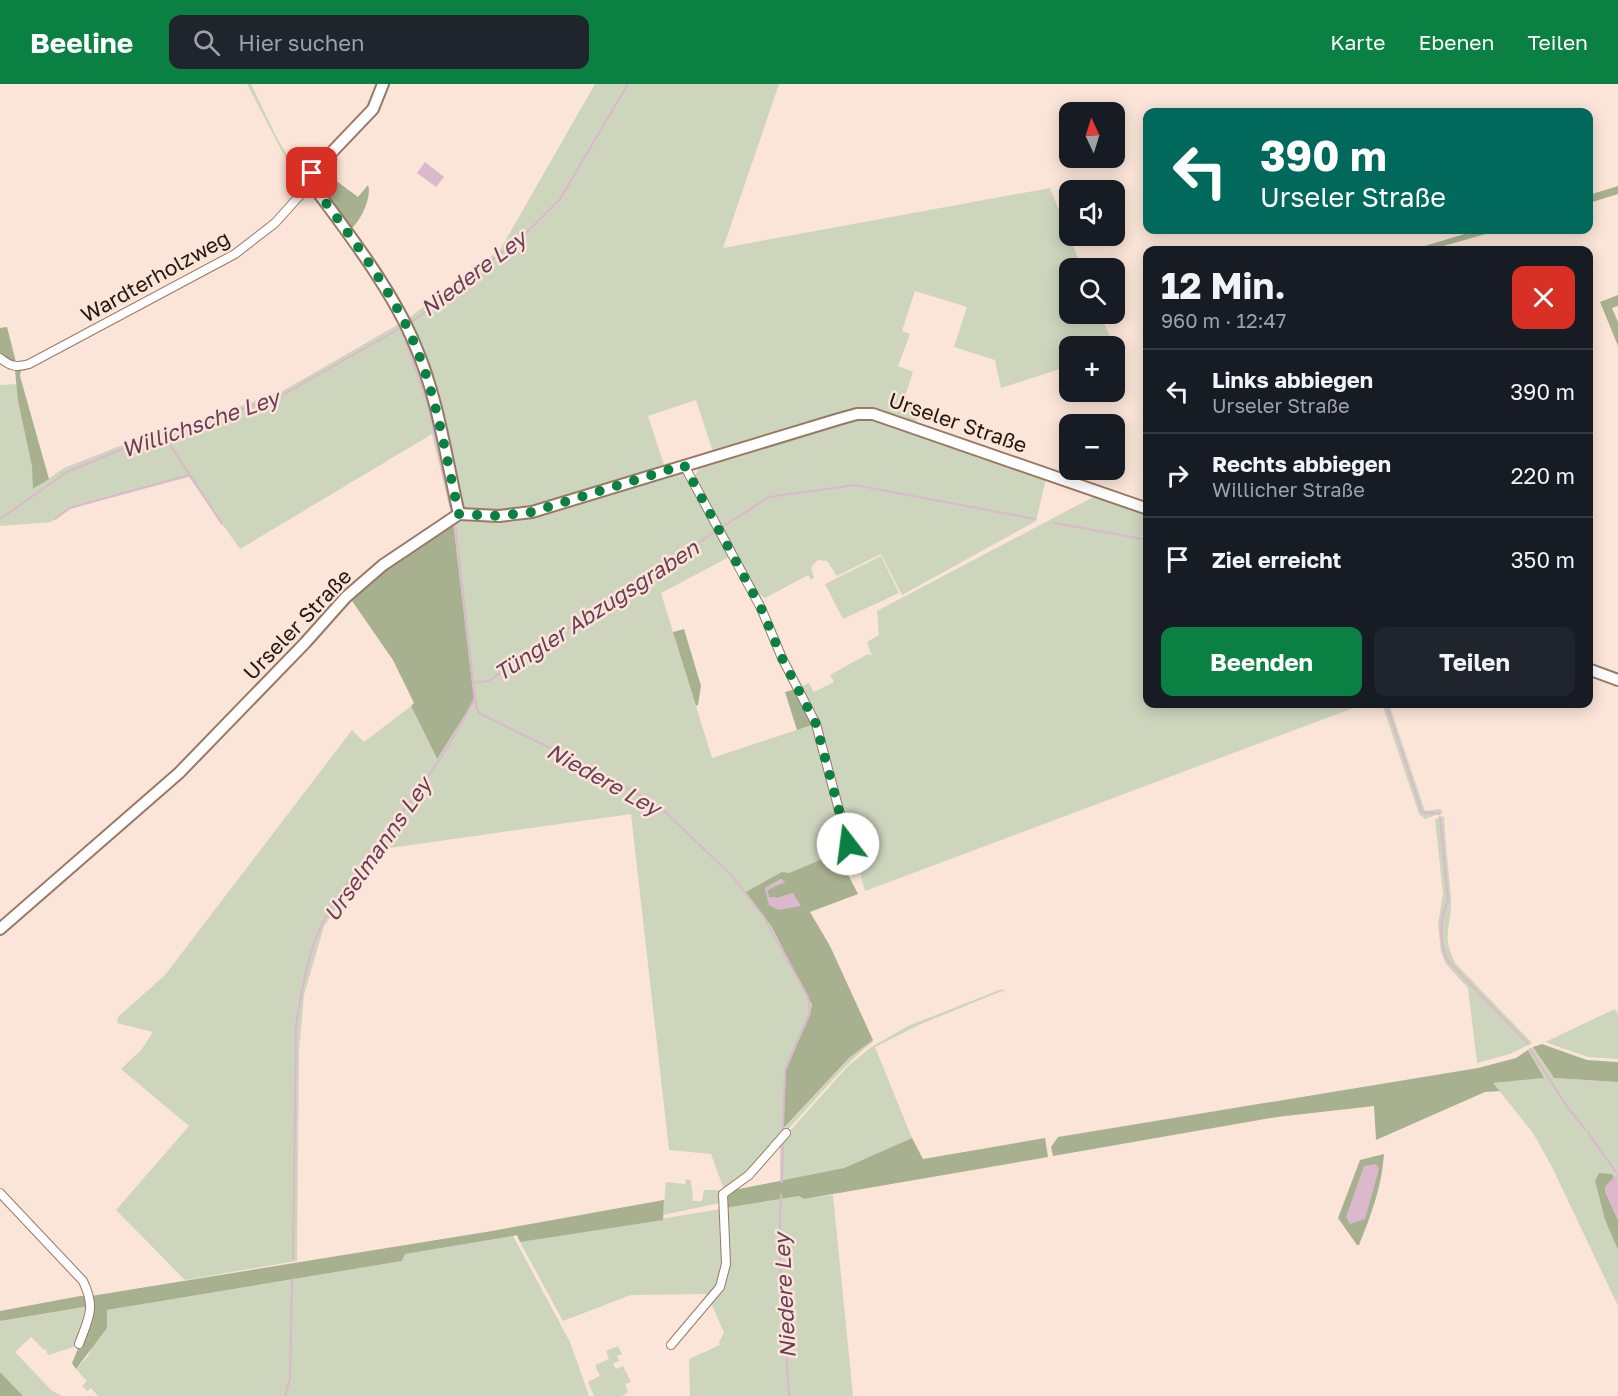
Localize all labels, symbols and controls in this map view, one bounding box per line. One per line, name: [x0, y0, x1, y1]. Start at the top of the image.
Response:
search box: [169, 15, 589, 69]
text: Beeline: [30, 26, 133, 59]
icon: search: [190, 26, 223, 59]
text: Hier suchen: [238, 29, 365, 56]
text: Karte: [1330, 29, 1386, 55]
text: Ebenen: [1419, 29, 1494, 55]
text: Teilen: [1527, 29, 1588, 55]
north arrow: [1059, 102, 1125, 168]
map controls: [1059, 102, 1125, 480]
text: 390 m: [1260, 130, 1387, 180]
icon: left: [1161, 132, 1239, 210]
pin: [286, 147, 337, 198]
icon: arrive: [295, 156, 328, 189]
button: sound: [1059, 180, 1125, 246]
text: Urseler Straße: [1260, 181, 1446, 213]
water label: Niedere Ley: [415, 223, 533, 321]
street label: Wardterholzweg: [76, 224, 234, 328]
button: search: [1059, 258, 1125, 324]
text: 12 Min.: [1161, 264, 1286, 307]
button: close: [1512, 266, 1575, 329]
text: 960 m · 12:47: [1161, 308, 1286, 332]
button: +: [1059, 336, 1125, 402]
text: Links abbiegen: [1212, 366, 1373, 393]
icon: left: [1161, 375, 1194, 408]
text: 390 m: [1510, 378, 1575, 405]
water label: Willichsche Ley: [118, 383, 285, 463]
street label: Urseler Straße: [885, 386, 1031, 458]
text: Urseler Straße: [1212, 393, 1350, 417]
button: −: [1059, 414, 1125, 480]
text: Rechts abbiegen: [1212, 450, 1391, 477]
icon: right: [1161, 459, 1194, 492]
text: 220 m: [1511, 462, 1575, 489]
text: Willicher Straße: [1212, 477, 1365, 501]
water label: Tüngler Abzugsgraben: [489, 533, 704, 686]
icon: arrive: [1161, 543, 1194, 576]
text: Ziel erreicht: [1212, 546, 1341, 573]
text: 350 m: [1511, 546, 1575, 573]
street label: Urseler Straße: [237, 563, 357, 685]
button: Beenden: [1161, 627, 1362, 696]
button: Teilen: [1374, 627, 1575, 696]
water label: Niedere Ley: [543, 737, 668, 822]
water label: Urselmanns Ley: [317, 770, 438, 926]
position arrow: [816, 812, 880, 876]
water label: Niedere Ley: [767, 1230, 801, 1359]

